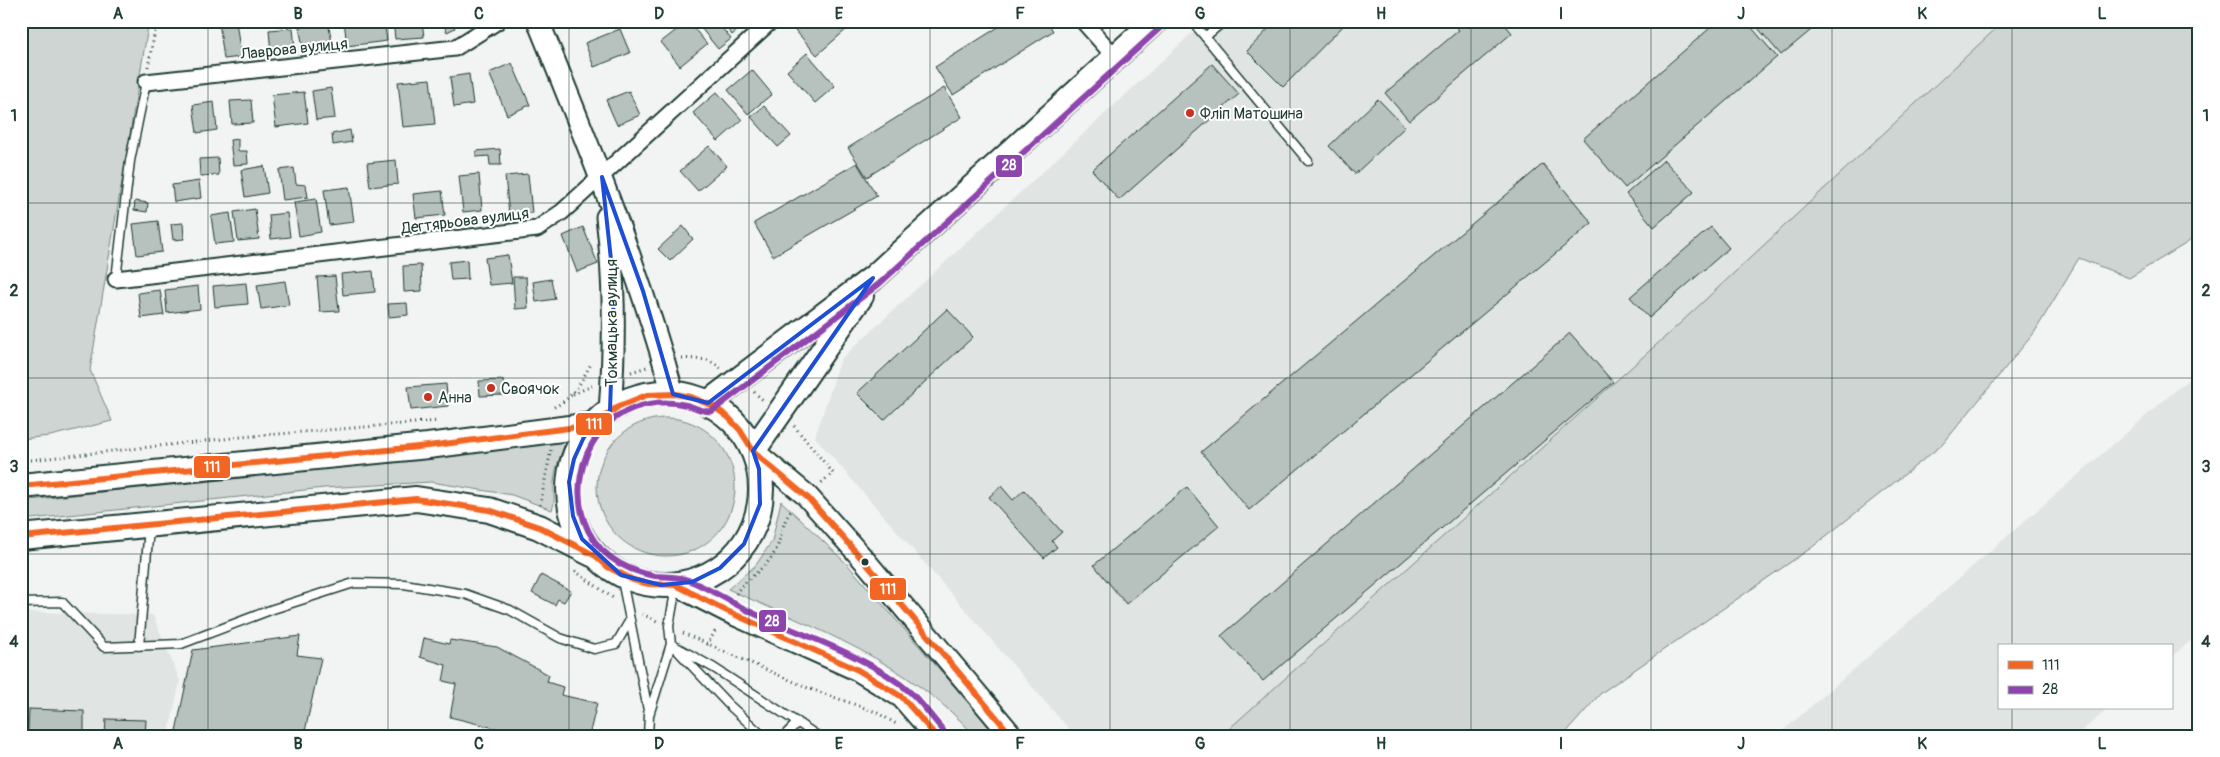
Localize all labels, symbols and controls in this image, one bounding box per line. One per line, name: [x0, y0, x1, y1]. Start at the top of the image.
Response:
text: A: [113, 4, 124, 24]
text: B: [293, 4, 303, 24]
text: C: [474, 4, 484, 24]
text: D: [654, 4, 664, 24]
text: E: [835, 4, 844, 24]
text: F: [1015, 4, 1025, 24]
text: G: [1195, 4, 1206, 24]
text: H: [1376, 4, 1386, 24]
text: I: [1559, 4, 1563, 24]
text: J: [1737, 4, 1745, 24]
text: K: [1917, 4, 1927, 24]
text: L: [2097, 4, 2107, 24]
street label: Лаврова вулиця: [239, 33, 349, 65]
place label: Фліп Матошина: [1200, 104, 1303, 124]
text: 1: [11, 106, 17, 126]
text: 1: [2203, 106, 2209, 126]
marker: Фліп Матошина: [1184, 107, 1196, 119]
line badge: 28: [995, 154, 1023, 178]
text: 28: [1002, 157, 1016, 174]
street label: Дегтярьова вулиця: [399, 203, 530, 239]
street label: Токмацька вулиця: [602, 259, 622, 387]
text: 2: [10, 281, 19, 301]
text: 2: [2202, 281, 2211, 301]
place label: Своячок: [501, 379, 560, 399]
marker: Своячок: [485, 382, 497, 394]
place label: Анна: [438, 388, 472, 408]
marker: Анна: [422, 391, 434, 403]
line badge: 111: [575, 412, 613, 436]
text: 111: [586, 416, 602, 433]
line badge: 111: [193, 455, 231, 479]
text: 3: [10, 457, 19, 477]
text: 3: [2202, 457, 2211, 477]
text: 111: [204, 459, 220, 476]
unlabelled marker: [860, 557, 870, 567]
line badge: 111: [869, 577, 907, 601]
text: 111: [880, 581, 896, 598]
line badge: 28: [758, 609, 787, 633]
text: 28: [765, 613, 779, 630]
text: 4: [9, 632, 19, 652]
text: 4: [2201, 632, 2211, 652]
legend: [1998, 644, 2172, 710]
text: 111: [2042, 656, 2060, 675]
text: 28: [2042, 680, 2058, 699]
text: A: [113, 734, 124, 754]
text: B: [293, 734, 303, 754]
text: C: [474, 734, 484, 754]
text: D: [654, 734, 664, 754]
text: E: [835, 734, 844, 754]
text: F: [1015, 734, 1025, 754]
text: G: [1195, 734, 1206, 754]
text: H: [1376, 734, 1386, 754]
text: I: [1559, 734, 1563, 754]
text: J: [1737, 734, 1745, 754]
text: K: [1917, 734, 1927, 754]
text: L: [2097, 734, 2107, 754]

